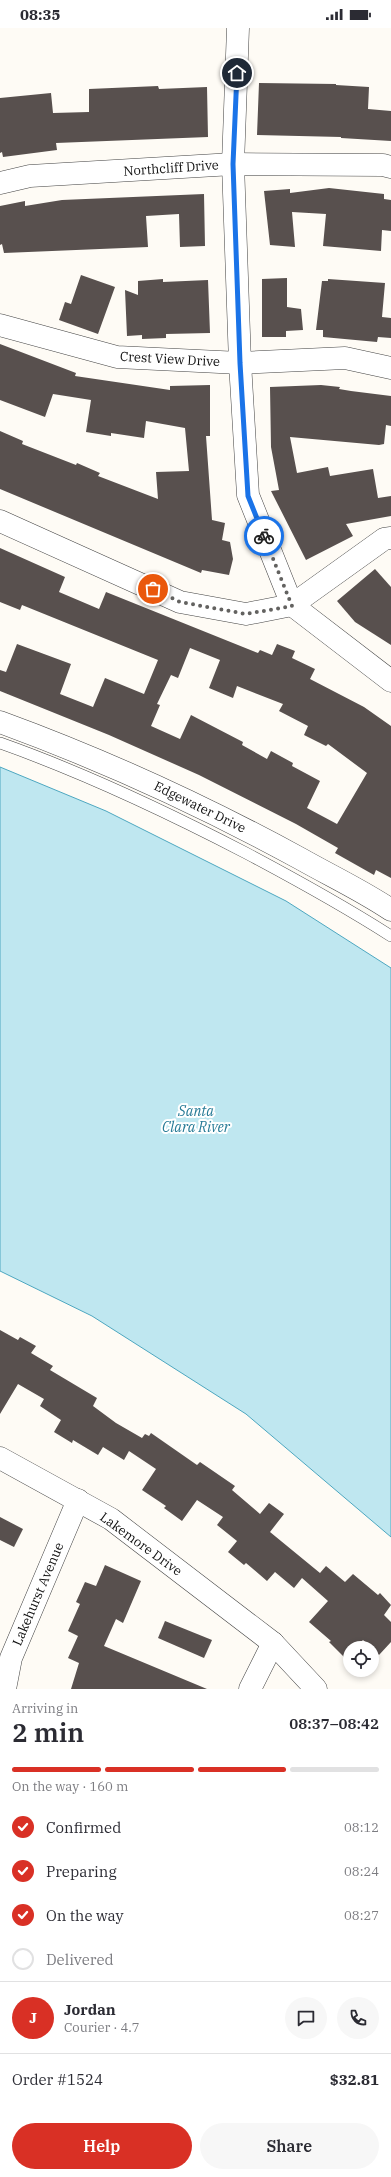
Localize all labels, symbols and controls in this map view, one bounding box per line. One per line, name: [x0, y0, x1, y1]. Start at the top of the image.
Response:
text: 08:35: [20, 5, 61, 24]
pin: [220, 56, 254, 90]
icon: home: [226, 62, 248, 84]
street label: Northcliff Drive: [123, 156, 219, 180]
street label: Crest View Drive: [120, 348, 220, 370]
courier: [244, 516, 284, 556]
icon: bike: [253, 525, 275, 547]
pin: [136, 572, 170, 606]
icon: bag: [142, 578, 164, 600]
street label: Edgewater Drive: [151, 777, 249, 837]
water label: Santa Clara River: [162, 1102, 231, 1136]
street label: Lakemore Drive: [97, 1508, 185, 1580]
street label: Lakehurst Avenue: [9, 1540, 67, 1648]
map controls: [343, 1641, 379, 1677]
button: locate: [343, 1641, 379, 1677]
text: Arriving in: [12, 1700, 78, 1717]
text: 08:37–08:42: [289, 1714, 379, 1733]
text: 2 min: [12, 1715, 84, 1749]
text: On the way · 160 m: [12, 1778, 128, 1795]
icon: check: [12, 1816, 34, 1838]
text: Confirmed: [46, 1818, 121, 1837]
text: 08:12: [344, 1819, 379, 1836]
icon: check: [12, 1860, 34, 1882]
text: Preparing: [46, 1862, 117, 1881]
text: 08:24: [344, 1863, 379, 1880]
icon: check: [12, 1904, 34, 1926]
text: On the way: [46, 1906, 124, 1925]
text: 08:27: [344, 1907, 379, 1924]
text: Delivered: [46, 1950, 114, 1969]
button: chat: [285, 1997, 327, 2039]
button: phone: [337, 1997, 379, 2039]
text: Jordan: [64, 2000, 116, 2019]
text: J: [29, 2008, 37, 2027]
text: Courier · 4.7: [64, 2019, 140, 2036]
text: Order #1524: [12, 2070, 103, 2089]
text: $32.81: [330, 2070, 379, 2089]
button: Help: [12, 2123, 192, 2169]
button: Share: [200, 2123, 379, 2169]

